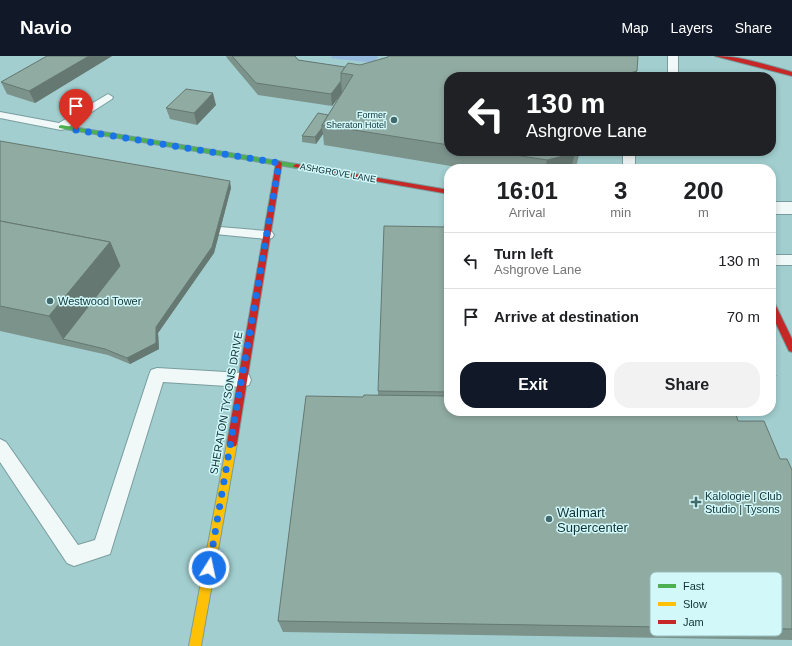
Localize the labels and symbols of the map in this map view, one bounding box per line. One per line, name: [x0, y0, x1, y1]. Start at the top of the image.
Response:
pin: [59, 89, 93, 130]
place label: Former Sheraton Hotel: [326, 110, 386, 130]
marker: Former Sheraton Hotel: [389, 115, 399, 125]
street label: ASHGROVE LANE: [299, 161, 377, 185]
place label: Westwood Tower: [58, 295, 142, 307]
marker: Westwood Tower: [45, 296, 55, 306]
street label: SHERATON TYSONS DRIVE: [208, 331, 244, 475]
place label: Kalologie | Club Studio | Tysons: [705, 490, 782, 515]
marker: Kalologie | Club Studio | Tysons: [690, 496, 702, 508]
place label: Walmart Supercenter: [557, 505, 628, 535]
marker: Walmart Supercenter: [544, 514, 554, 524]
position arrow: [188, 547, 230, 589]
legend: [650, 572, 782, 636]
text: Fast: [683, 580, 704, 592]
text: Slow: [683, 598, 707, 610]
text: Jam: [683, 616, 704, 628]

